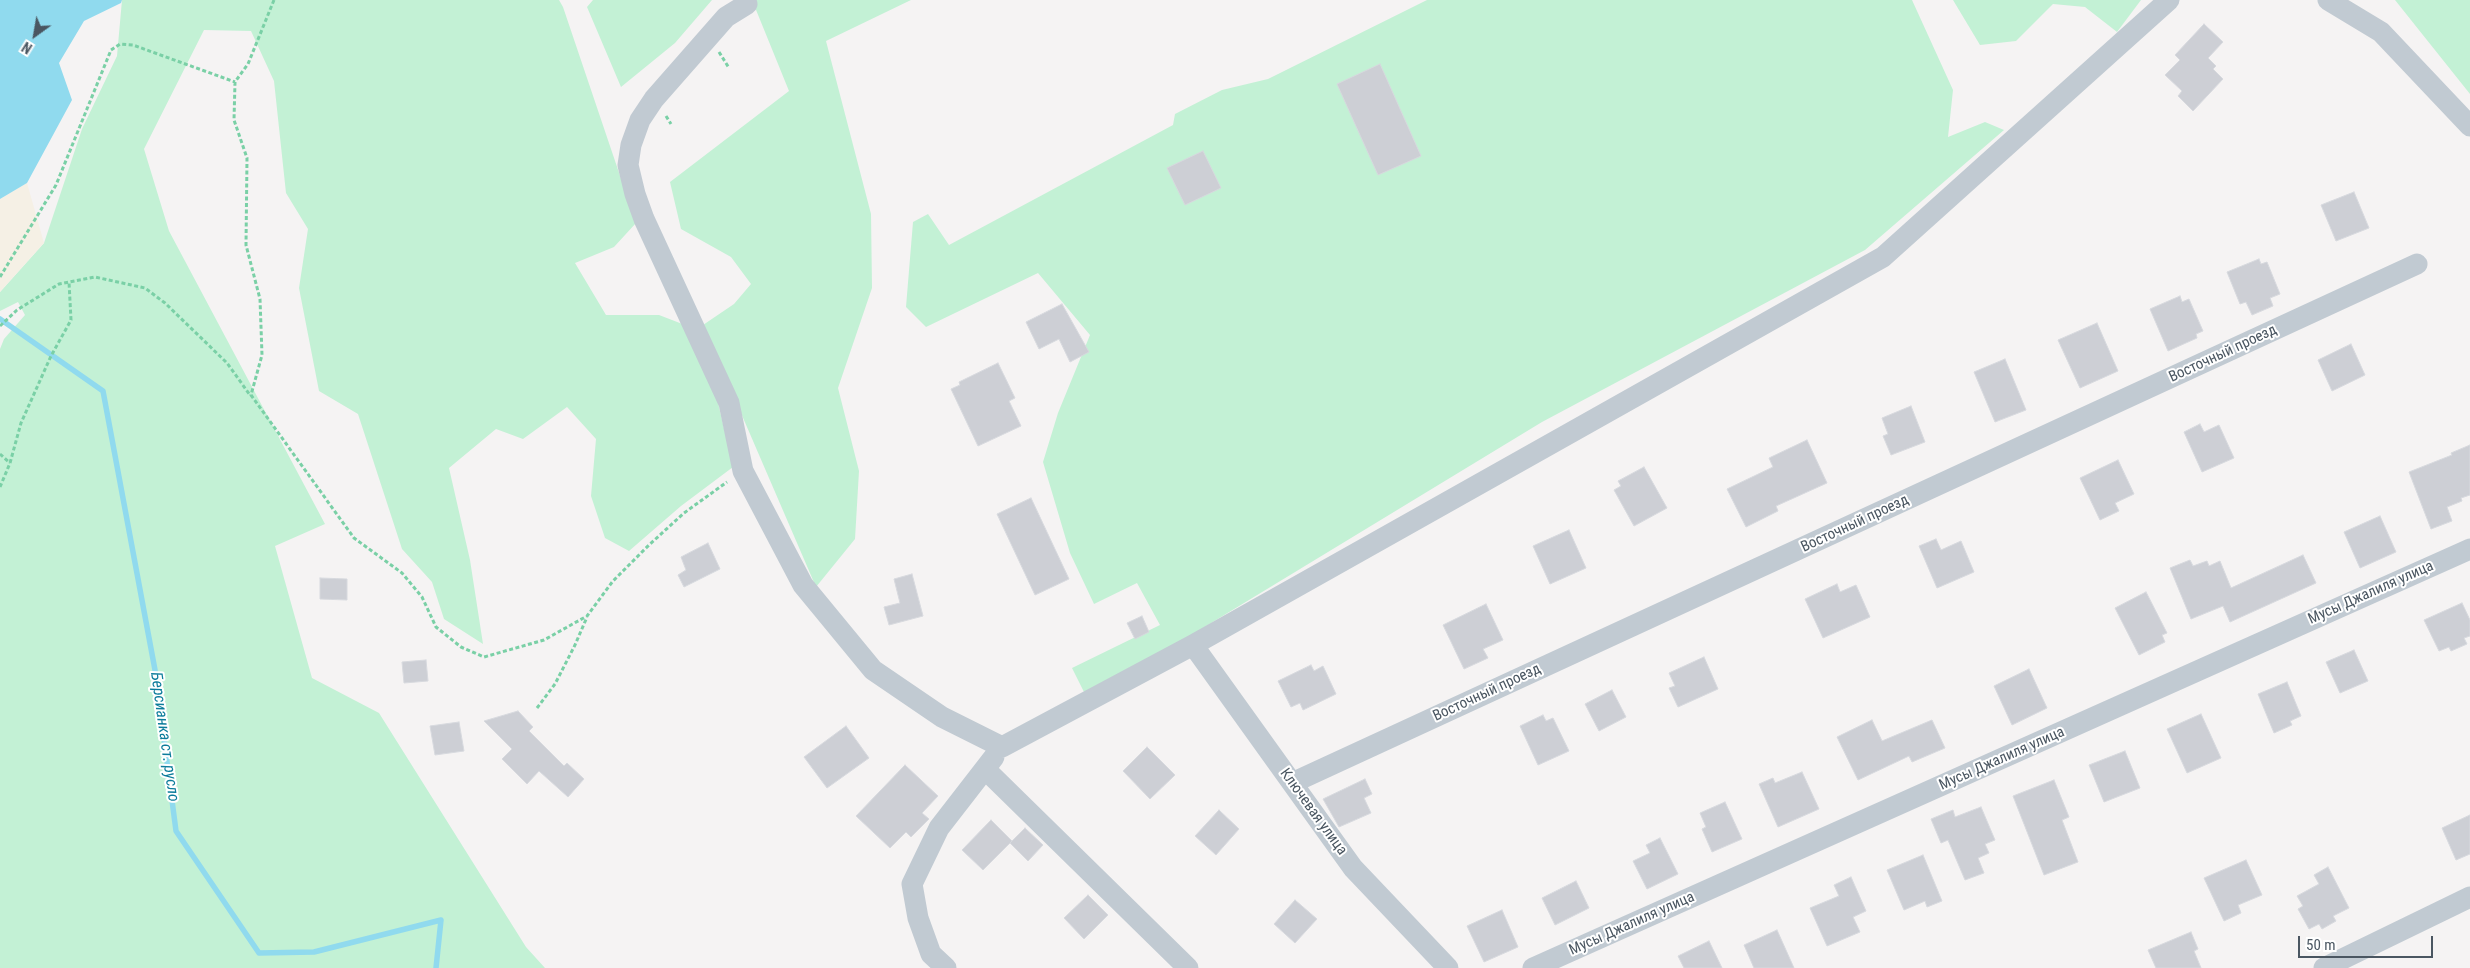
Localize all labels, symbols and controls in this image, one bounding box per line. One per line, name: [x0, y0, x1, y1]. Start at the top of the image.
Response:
north arrow: [10, 10, 60, 60]
text: N: [19, 39, 35, 57]
street label: Восточный проезд: [2166, 321, 2280, 387]
street label: Восточный проезд: [1798, 491, 1912, 557]
street label: Мусы Джалиля улица: [2306, 557, 2436, 629]
street label: Восточный проезд: [1430, 660, 1544, 726]
water label: Берсианка ст. русло: [145, 671, 183, 803]
street label: Мусы Джалиля улица: [1937, 723, 2067, 795]
street label: Ключевая улица: [1276, 765, 1350, 859]
street label: Мусы Джалиля улица: [1567, 888, 1697, 960]
scale bar: [2300, 926, 2435, 958]
text: 50 m: [2306, 936, 2336, 954]

